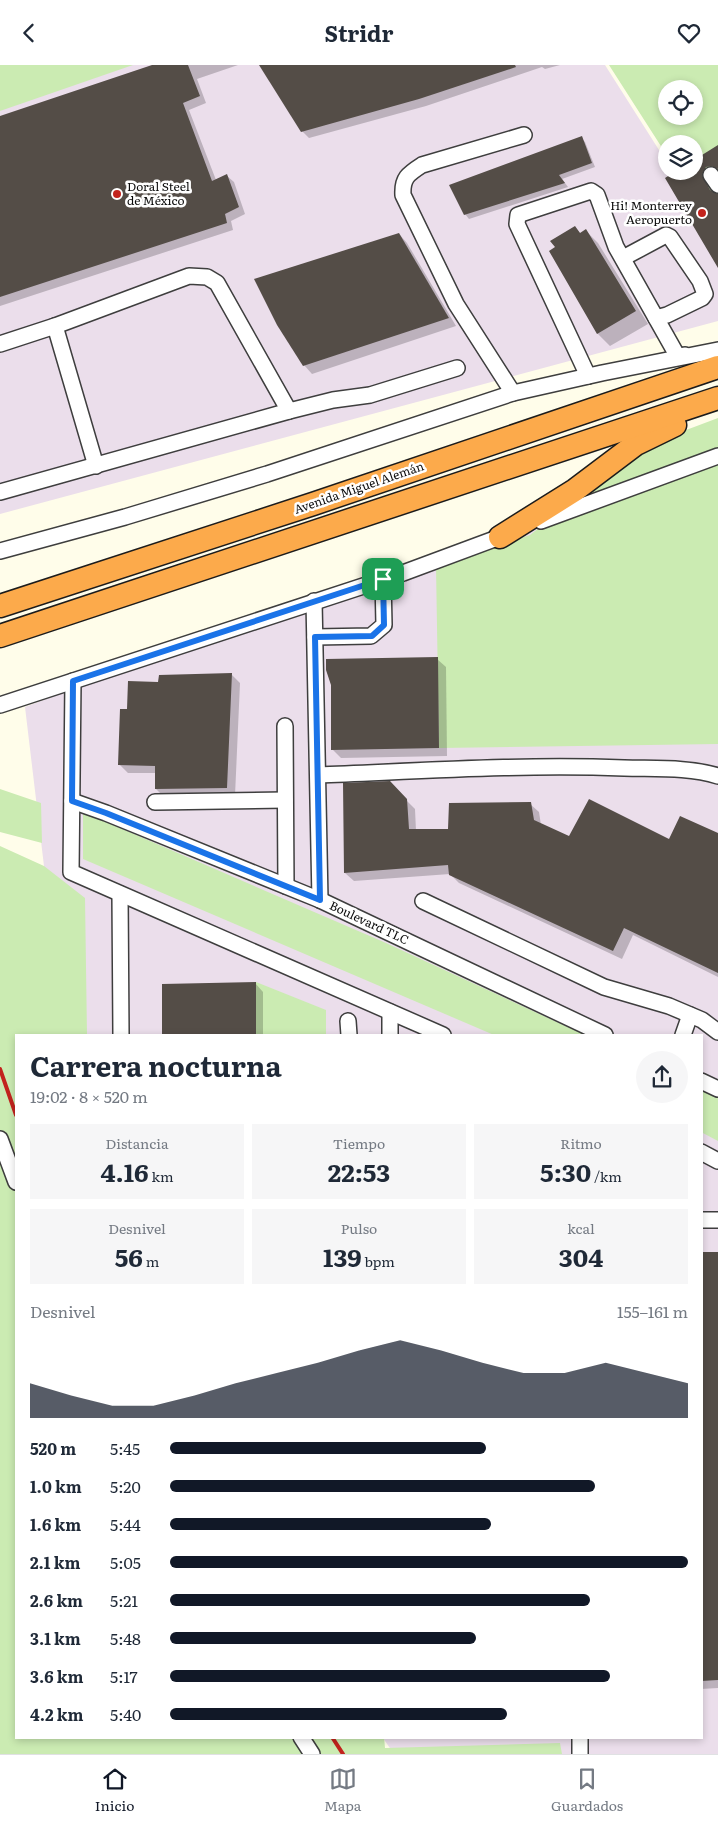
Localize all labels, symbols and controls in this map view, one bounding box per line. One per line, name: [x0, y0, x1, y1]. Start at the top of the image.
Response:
text: Stridr: [325, 16, 393, 49]
icon: back: [15, 19, 43, 47]
icon: heart: [675, 19, 703, 47]
map controls: [658, 80, 703, 180]
button: locate: [658, 80, 703, 125]
button: layers: [658, 135, 703, 180]
place label: Doral Steel de México: [127, 177, 190, 209]
marker: Doral Steel de México: [111, 188, 123, 200]
place label: Hi! Monterrey Aeropuerto: [610, 196, 692, 228]
marker: Hi! Monterrey Aeropuerto: [696, 207, 708, 219]
street label: Avenida Miguel Alemán: [291, 456, 426, 518]
pin: [362, 558, 404, 600]
icon: arrive: [369, 565, 397, 593]
street label: Boulevard TLC: [327, 896, 412, 948]
text: Carrera nocturna: [30, 1044, 282, 1086]
button: share: [636, 1051, 688, 1103]
text: 19:02 · 8 × 520 m: [30, 1084, 148, 1108]
text: Distancia: [106, 1133, 168, 1153]
text: Tiempo: [333, 1133, 385, 1153]
text: Ritmo: [560, 1133, 602, 1153]
text: 4.16: [100, 1153, 149, 1190]
text: 22:53: [328, 1153, 390, 1190]
text: 5:30: [540, 1153, 591, 1190]
text: km: [149, 1166, 174, 1186]
text: /km: [591, 1166, 622, 1186]
text: Desnivel: [108, 1218, 166, 1238]
text: Pulso: [341, 1218, 377, 1238]
text: kcal: [567, 1218, 595, 1238]
text: 56: [115, 1238, 143, 1275]
text: 139: [323, 1238, 362, 1275]
text: 304: [559, 1238, 603, 1275]
text: m: [143, 1251, 159, 1271]
text: bpm: [362, 1251, 395, 1271]
text: Desnivel: [30, 1299, 95, 1323]
text: 155–161 m: [617, 1299, 688, 1323]
text: 520 m: [30, 1436, 76, 1460]
text: 5:45: [110, 1436, 140, 1460]
text: 1.0 km: [30, 1474, 82, 1498]
text: 5:20: [110, 1474, 141, 1498]
text: 1.6 km: [30, 1512, 81, 1536]
text: 5:44: [110, 1512, 141, 1536]
text: 2.1 km: [30, 1550, 80, 1574]
text: 5:05: [110, 1550, 141, 1574]
text: 2.6 km: [30, 1588, 83, 1612]
text: 5:21: [110, 1588, 138, 1612]
text: 3.1 km: [30, 1626, 81, 1650]
text: 5:48: [110, 1626, 141, 1650]
text: 3.6 km: [30, 1664, 83, 1688]
text: 5:17: [110, 1664, 138, 1688]
text: 4.2 km: [30, 1702, 83, 1726]
text: 5:40: [110, 1702, 141, 1726]
tab: Inicio: [95, 1765, 134, 1815]
tab: Mapa: [324, 1765, 361, 1815]
tab: Guardados: [551, 1765, 623, 1815]

